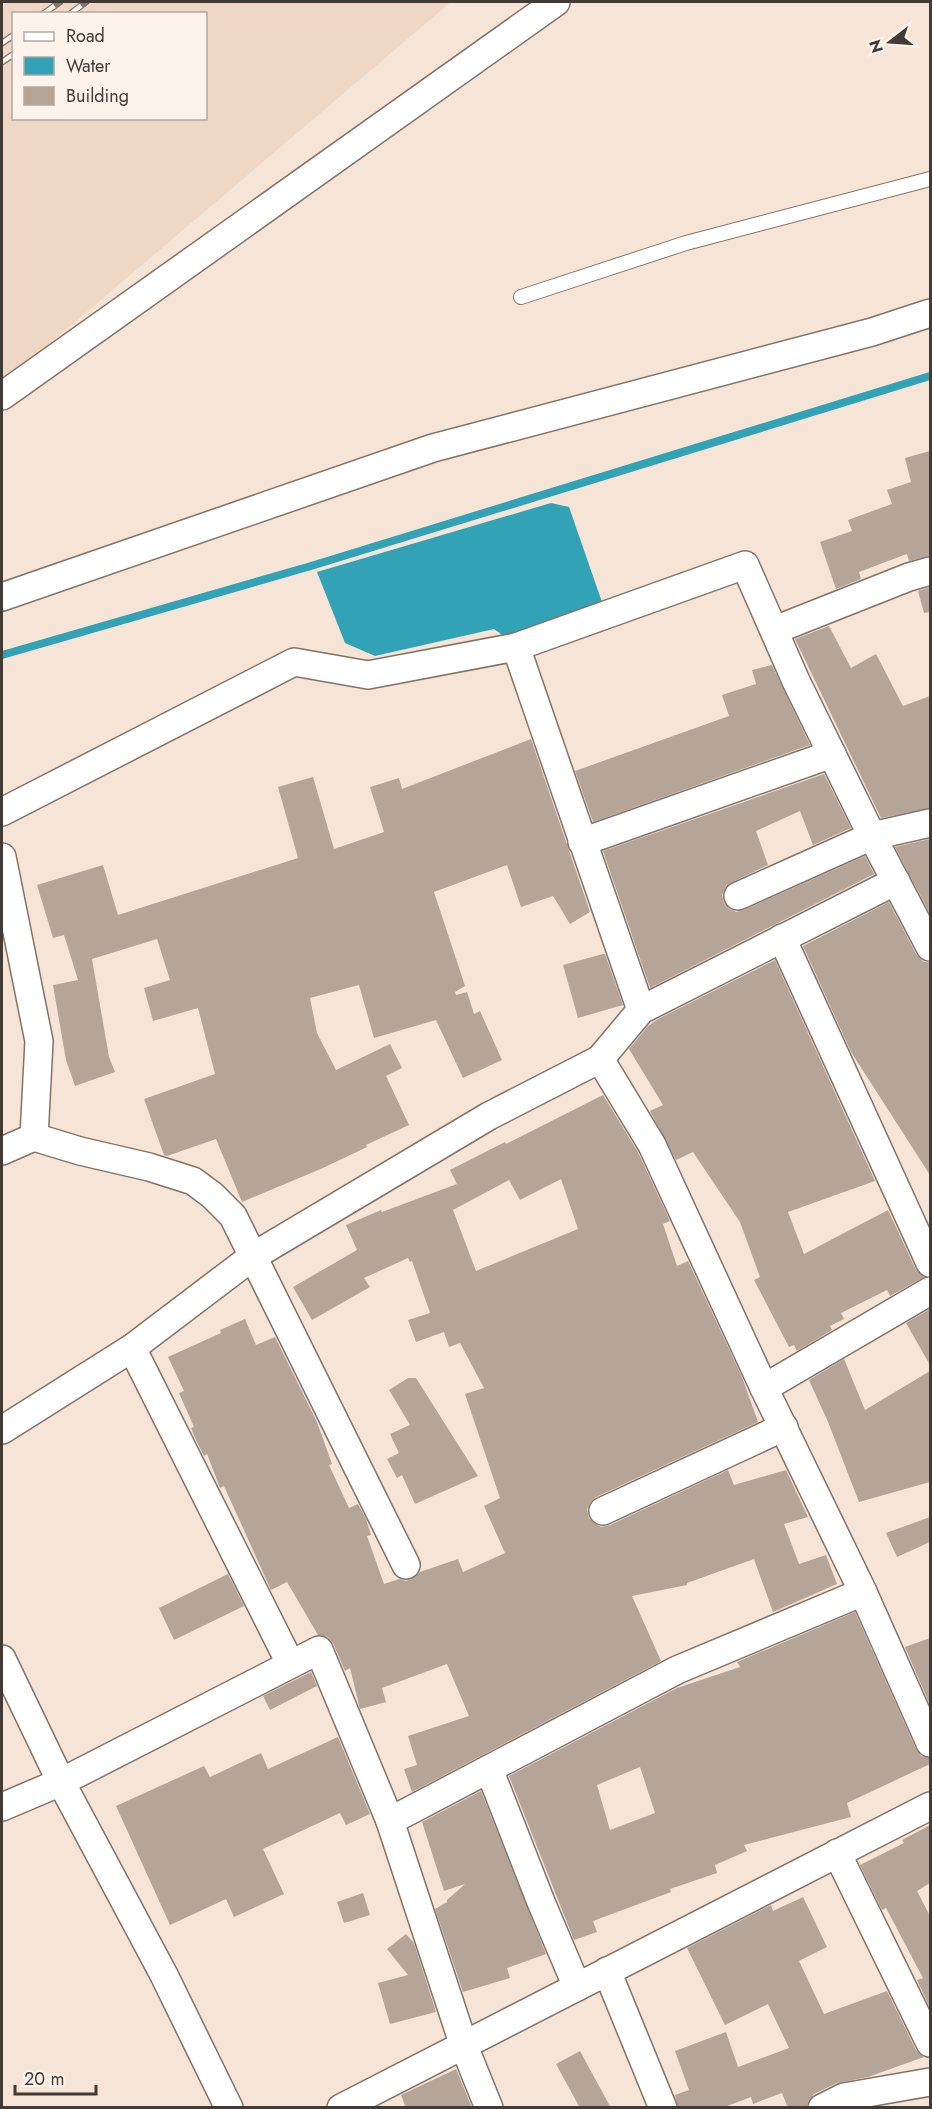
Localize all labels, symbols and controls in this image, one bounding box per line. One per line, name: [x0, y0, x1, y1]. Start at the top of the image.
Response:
legend: [12, 12, 207, 120]
north arrow: [860, 12, 920, 72]
text: Road: [66, 23, 105, 49]
text: N: [863, 37, 889, 56]
text: Water: [66, 53, 111, 79]
text: Building: [66, 83, 129, 109]
scale bar: [15, 2058, 96, 2096]
text: 20 m: [24, 2066, 64, 2092]

